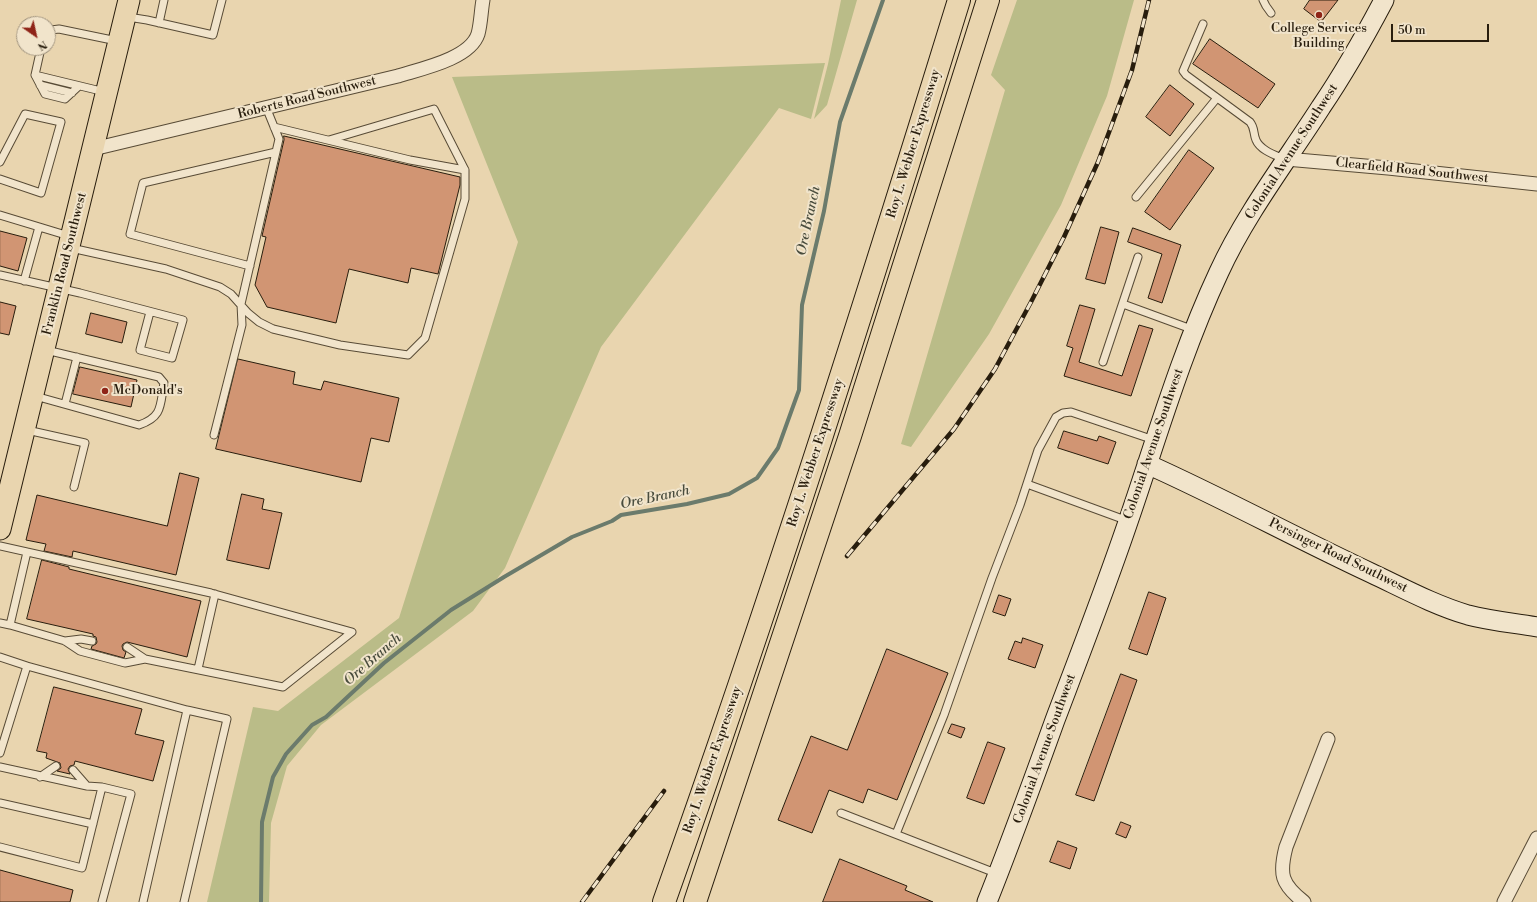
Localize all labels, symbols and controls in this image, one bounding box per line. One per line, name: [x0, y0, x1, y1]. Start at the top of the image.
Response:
marker: College Services Building: [1314, 10, 1324, 20]
north arrow: [16, 16, 56, 56]
scale bar: [1393, 16, 1491, 42]
place label: College Services Building: [1271, 21, 1367, 52]
text: 50 m: [1398, 23, 1426, 38]
text: N: [35, 37, 50, 53]
street label: Roy L. Webber Expressway: [884, 68, 944, 220]
street label: Roberts Road Southwest: [236, 73, 378, 123]
street label: Colonial Avenue Southwest: [1242, 81, 1342, 223]
street label: Clearfield Road Southwest: [1335, 155, 1489, 187]
water label: Ore Branch: [793, 185, 825, 257]
street label: Franklin Road Southwest: [40, 191, 90, 337]
street label: Colonial Avenue Southwest: [1121, 367, 1187, 521]
street label: Roy L. Webber Expressway: [785, 377, 847, 529]
place label: McDonald's: [113, 383, 183, 399]
marker: McDonald's: [100, 386, 110, 396]
water label: Ore Branch: [619, 482, 691, 514]
street label: Persinger Road Southwest: [1266, 516, 1410, 596]
water label: Ore Branch: [341, 631, 405, 689]
street label: Colonial Avenue Southwest: [1011, 672, 1079, 826]
street label: Roy L. Webber Expressway: [680, 684, 746, 836]

